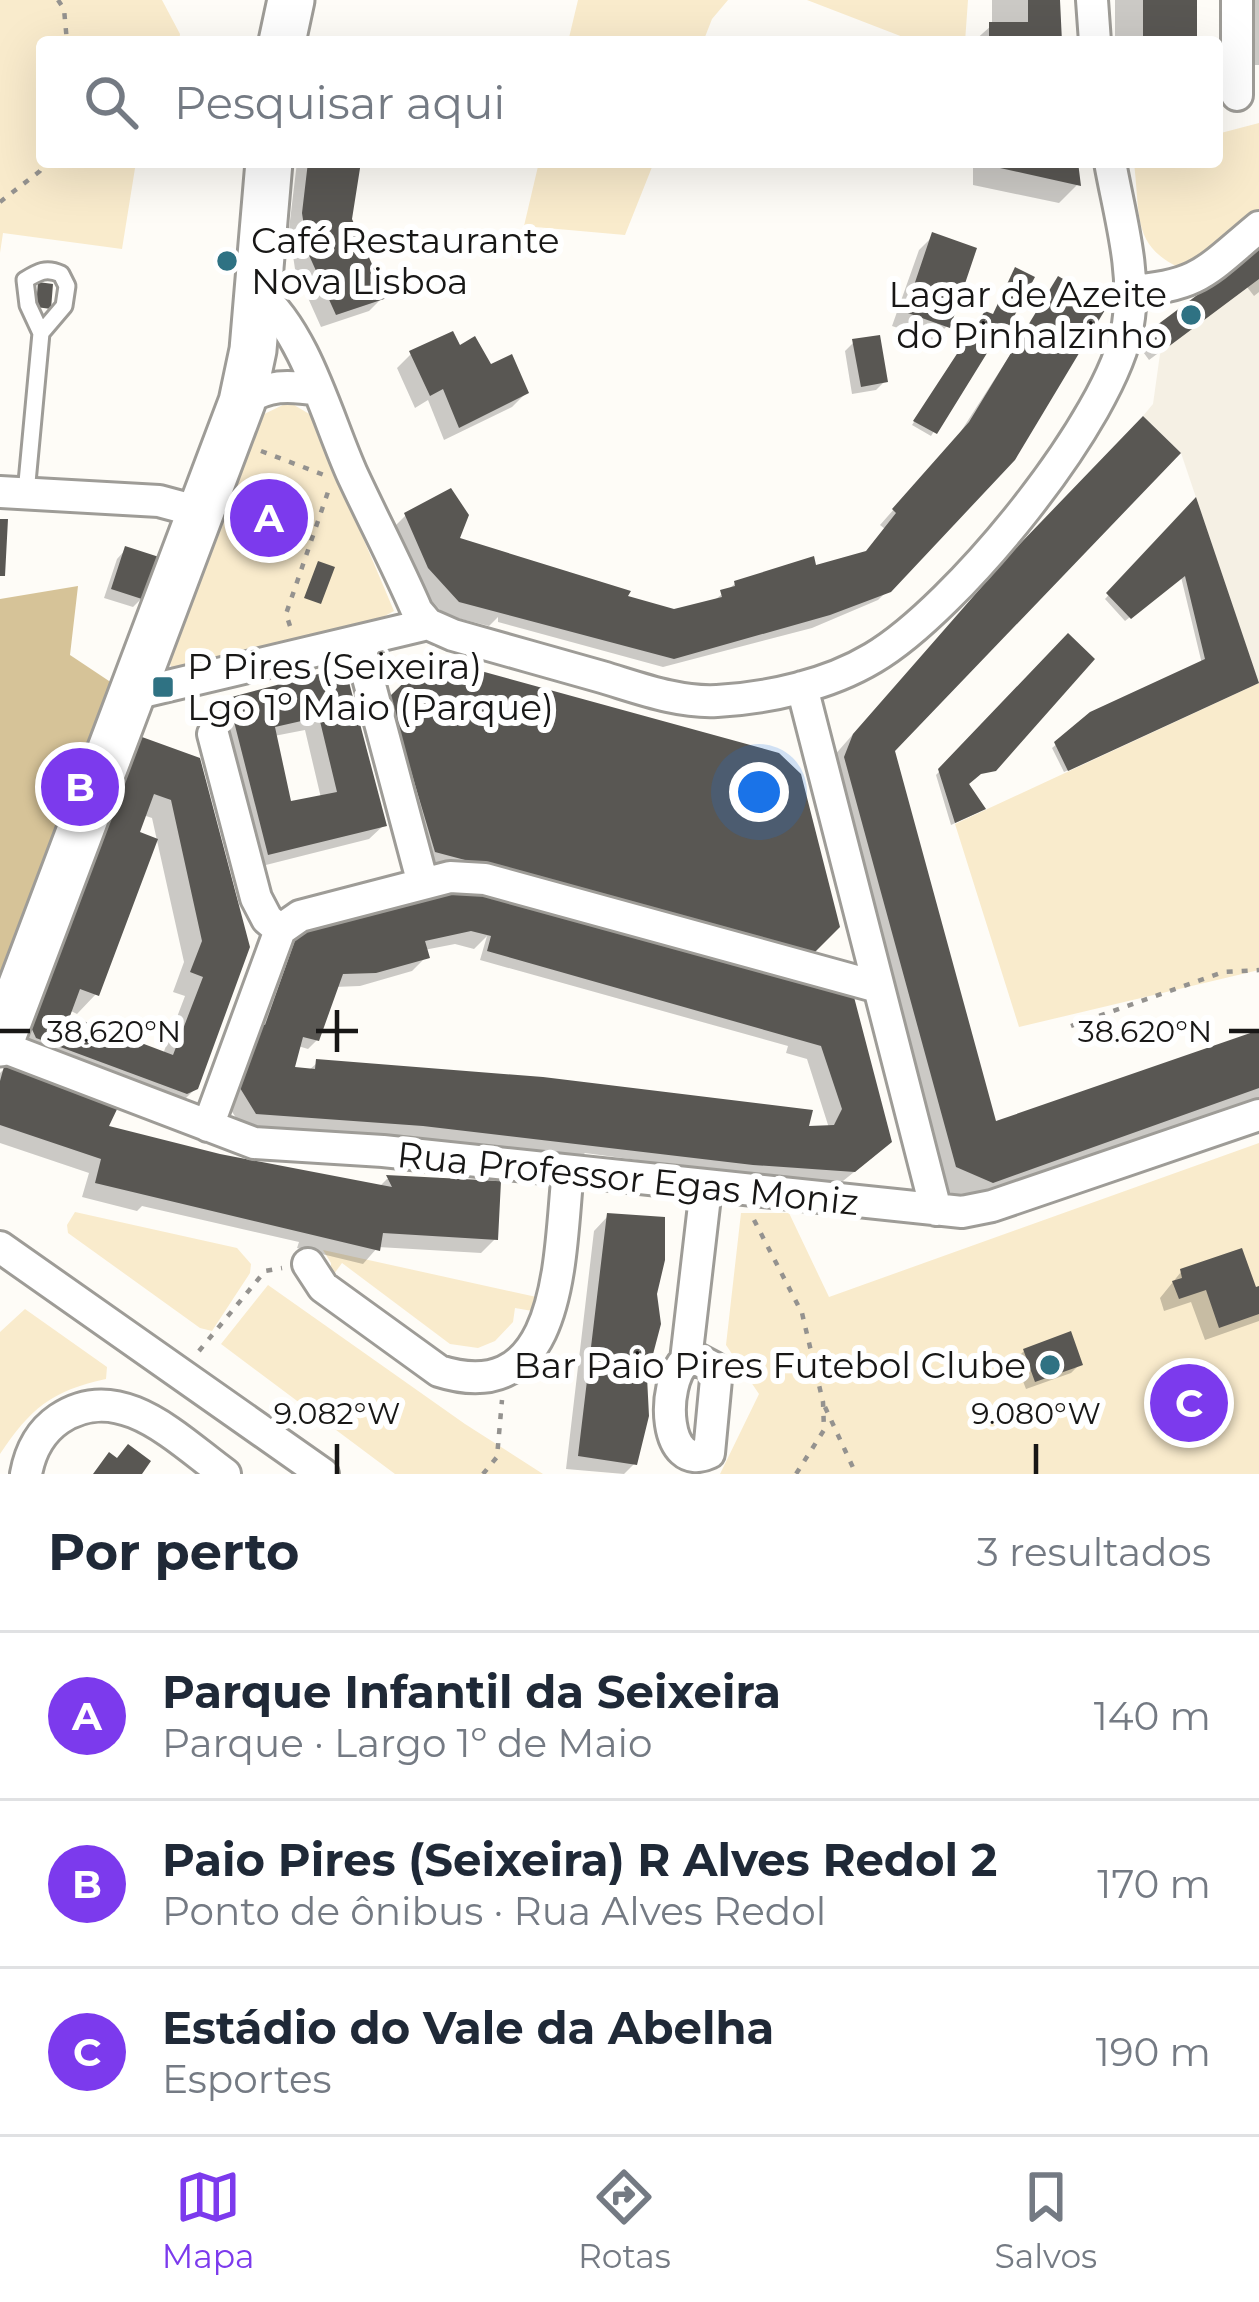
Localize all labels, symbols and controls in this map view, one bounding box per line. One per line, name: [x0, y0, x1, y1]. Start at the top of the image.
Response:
search box: [36, 36, 1223, 168]
icon: search: [78, 69, 144, 135]
text: Pesquisar aqui: [174, 75, 505, 130]
place label: Café Restaurante Nova Lisboa: [251, 218, 559, 303]
marker: Café Restaurante Nova Lisboa: [214, 248, 240, 274]
place label: Lagar de Azeite do Pinhalzinho: [889, 272, 1167, 357]
marker: Lagar de Azeite do Pinhalzinho: [1178, 302, 1204, 328]
pin: A: [230, 473, 308, 563]
place label: P Pires (Seixeira) Lgo 1º Maio (Parque): [187, 644, 554, 729]
marker: P Pires (Seixeira) Lgo 1º Maio (Parque): [150, 674, 176, 700]
pin: B: [41, 742, 119, 832]
your location: [729, 762, 789, 822]
text: 38.620°N: [47, 1013, 181, 1050]
text: 38.620°N: [1078, 1013, 1212, 1050]
street label: Rua Professor Egas Moniz: [395, 1132, 861, 1224]
place label: Bar Paio Pires Futebol Clube: [514, 1343, 1026, 1387]
marker: Bar Paio Pires Futebol Clube: [1037, 1352, 1063, 1378]
pin: C: [1150, 1358, 1228, 1448]
text: 9.082°W: [274, 1395, 400, 1432]
text: 9.080°W: [971, 1395, 1101, 1432]
text: Por perto: [48, 1521, 299, 1583]
text: 3 resultados: [977, 1528, 1211, 1576]
text: Parque Infantil da Seixeira: [162, 1664, 781, 1719]
text: A: [72, 1692, 102, 1740]
text: 140 m: [1094, 1692, 1211, 1740]
text: Parque · Largo 1º de Maio: [162, 1719, 652, 1767]
text: Paio Pires (Seixeira) R Alves Redol 2: [162, 1832, 997, 1887]
text: B: [72, 1860, 102, 1908]
text: 170 m: [1097, 1860, 1211, 1908]
text: Ponto de ônibus · Rua Alves Redol: [162, 1887, 826, 1935]
text: Estádio do Vale da Abelha: [162, 2000, 774, 2055]
text: C: [73, 2028, 101, 2076]
text: 190 m: [1096, 2028, 1211, 2076]
text: Esportes: [162, 2055, 332, 2103]
tab: Mapa: [162, 2164, 254, 2276]
tab: Rotas: [578, 2164, 671, 2276]
tab: Salvos: [994, 2164, 1097, 2276]

